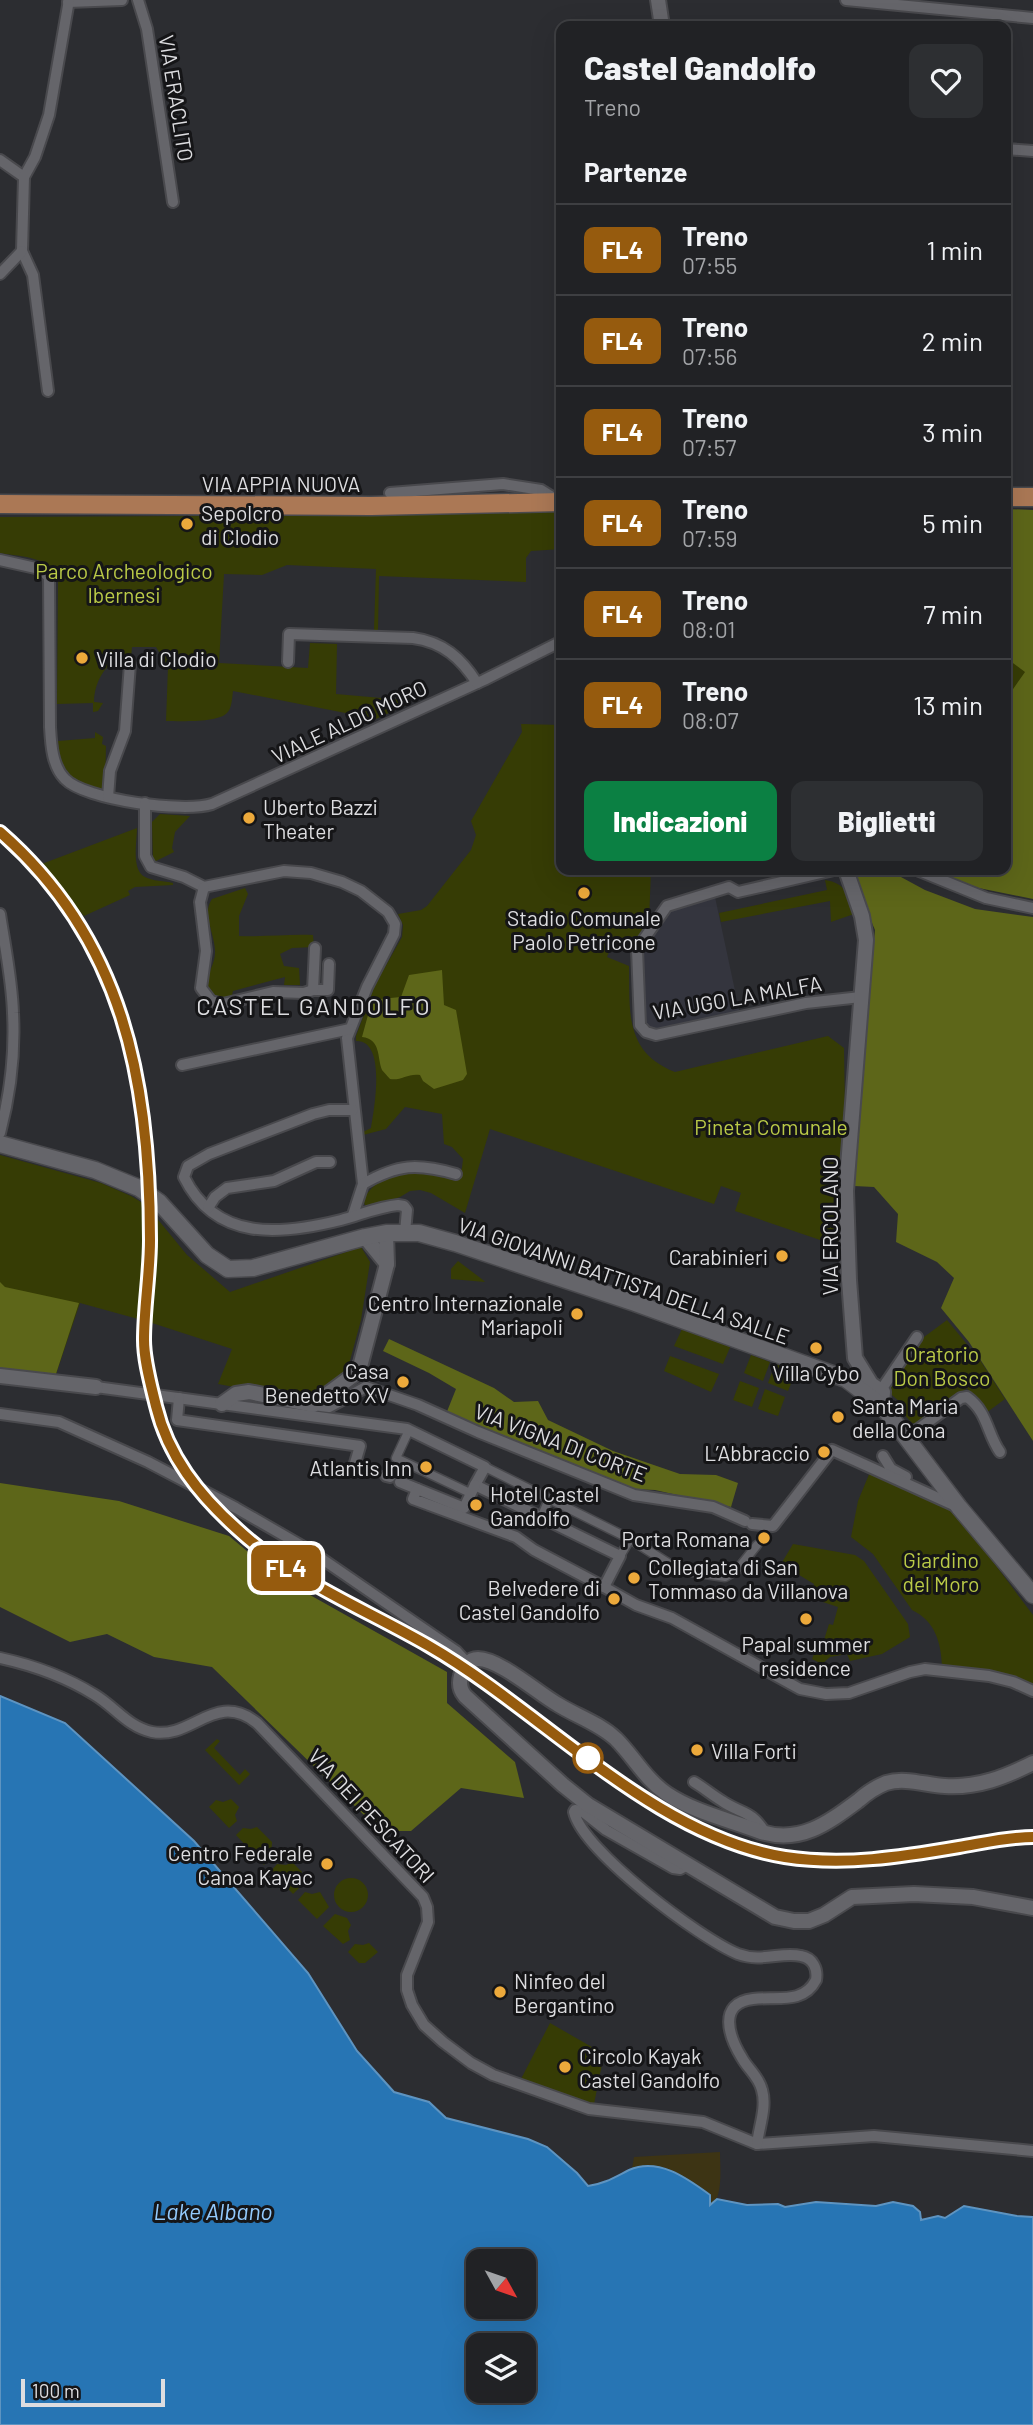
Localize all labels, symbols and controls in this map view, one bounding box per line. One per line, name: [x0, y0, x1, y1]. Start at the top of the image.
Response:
street label: VIA ERACLITO: [155, 33, 199, 163]
button: heart: [909, 44, 983, 118]
text: Castel Gandolfo: [584, 47, 816, 87]
text: Treno: [584, 93, 641, 121]
text: Partenze: [584, 156, 687, 187]
text: Treno: [682, 220, 748, 251]
text: 1 min: [927, 234, 983, 265]
text: FL4: [602, 235, 643, 264]
text: 07:55: [682, 251, 737, 279]
text: Treno: [682, 311, 748, 342]
text: 2 min: [922, 325, 983, 356]
text: FL4: [602, 326, 643, 355]
text: 07:56: [682, 342, 737, 370]
text: Treno: [682, 402, 748, 433]
text: 3 min: [922, 416, 983, 447]
text: FL4: [602, 417, 643, 446]
text: 07:57: [682, 433, 736, 461]
street label: VIA APPIA NUOVA: [202, 471, 360, 496]
text: Treno: [682, 493, 748, 524]
place label: Sepolcro di Clodio: [201, 500, 282, 549]
text: 5 min: [922, 507, 983, 538]
text: FL4: [602, 508, 643, 537]
marker: Sepolcro di Clodio: [179, 516, 195, 532]
text: 07:59: [682, 524, 737, 552]
park label: Parco Archeologico Ibernesi: [35, 558, 213, 607]
text: Treno: [682, 584, 748, 615]
text: 7 min: [923, 598, 983, 629]
text: FL4: [602, 599, 643, 628]
text: 08:01: [682, 615, 735, 643]
place label: Villa di Clodio: [96, 646, 217, 671]
marker: Villa di Clodio: [74, 650, 90, 666]
street label: VIALE ALDO MORO: [267, 674, 431, 768]
text: Treno: [682, 675, 748, 706]
text: 13 min: [913, 689, 983, 720]
text: FL4: [602, 690, 643, 719]
text: 08:07: [682, 706, 739, 734]
button: Indicazioni: [584, 781, 777, 861]
button: Biglietti: [791, 781, 983, 861]
place label: Uberto Bazzi Theater: [263, 794, 378, 843]
marker: Uberto Bazzi Theater: [241, 810, 257, 826]
marker: Stadio Comunale Paolo Petricone: [576, 885, 592, 901]
place label: Stadio Comunale Paolo Petricone: [507, 905, 661, 954]
street label: VIA UGO LA MALFA: [650, 970, 824, 1024]
district label: CASTEL GANDOLFO: [196, 991, 432, 1020]
park label: Pineta Comunale: [694, 1114, 848, 1139]
street label: VIA ERCOLANO: [817, 1157, 842, 1295]
street label: VIA GIOVANNI BATTISTA DELLA SALLE: [455, 1211, 793, 1349]
place label: Carabinieri: [669, 1244, 768, 1269]
marker: Carabinieri: [774, 1248, 790, 1264]
place label: Centro Internazionale Mariapoli: [368, 1290, 563, 1339]
marker: Centro Internazionale Mariapoli: [569, 1306, 585, 1322]
marker: Villa Cybo: [808, 1340, 824, 1356]
park label: Oratorio Don Bosco: [894, 1341, 990, 1390]
place label: Casa Benedetto XV: [264, 1358, 389, 1407]
place label: Villa Cybo: [772, 1360, 860, 1385]
marker: Casa Benedetto XV: [395, 1374, 411, 1390]
place label: Santa Maria della Cona: [852, 1393, 958, 1442]
street label: VIA VIGNA DI CORTE: [471, 1398, 651, 1486]
marker: Santa Maria della Cona: [830, 1409, 846, 1425]
place label: L’Abbraccio: [704, 1440, 810, 1465]
marker: L’Abbraccio: [816, 1444, 832, 1460]
place label: Atlantis Inn: [310, 1455, 412, 1480]
marker: Atlantis Inn: [418, 1459, 434, 1475]
place label: Hotel Castel Gandolfo: [490, 1481, 599, 1530]
marker: Hotel Castel Gandolfo: [468, 1497, 484, 1513]
place label: Porta Romana: [622, 1526, 750, 1551]
marker: Porta Romana: [756, 1530, 772, 1546]
line badge: FL4: [246, 1545, 326, 1591]
park label: Giardino del Moro: [902, 1547, 980, 1596]
text: FL4: [265, 1553, 307, 1582]
place label: Collegiata di San Tommaso da Villanova: [648, 1554, 848, 1603]
marker: Collegiata di San Tommaso da Villanova: [626, 1570, 642, 1586]
place label: Belvedere di Castel Gandolfo: [459, 1575, 600, 1624]
marker: Belvedere di Castel Gandolfo: [606, 1591, 622, 1607]
marker: Papal summer residence: [798, 1611, 814, 1627]
place label: Papal summer residence: [741, 1631, 871, 1680]
place label: Villa Forti: [711, 1738, 797, 1763]
marker: Villa Forti: [689, 1742, 705, 1758]
street label: VIA DEI PESCATORI: [304, 1743, 440, 1887]
unlabelled marker: [573, 1743, 603, 1773]
place label: Centro Federale Canoa Kayac: [168, 1840, 313, 1889]
marker: Centro Federale Canoa Kayac: [319, 1856, 335, 1872]
place label: Ninfeo del Bergantino: [514, 1968, 615, 2017]
marker: Ninfeo del Bergantino: [492, 1984, 508, 2000]
place label: Circolo Kayak Castel Gandolfo: [579, 2043, 720, 2092]
marker: Circolo Kayak Castel Gandolfo: [557, 2059, 573, 2075]
water label: Lake Albano: [153, 2197, 273, 2225]
north arrow: [466, 2249, 536, 2319]
map controls: [466, 2249, 536, 2403]
button: layers: [466, 2333, 536, 2403]
scale bar: [21, 2376, 164, 2408]
text: 100 m: [32, 2379, 80, 2402]

